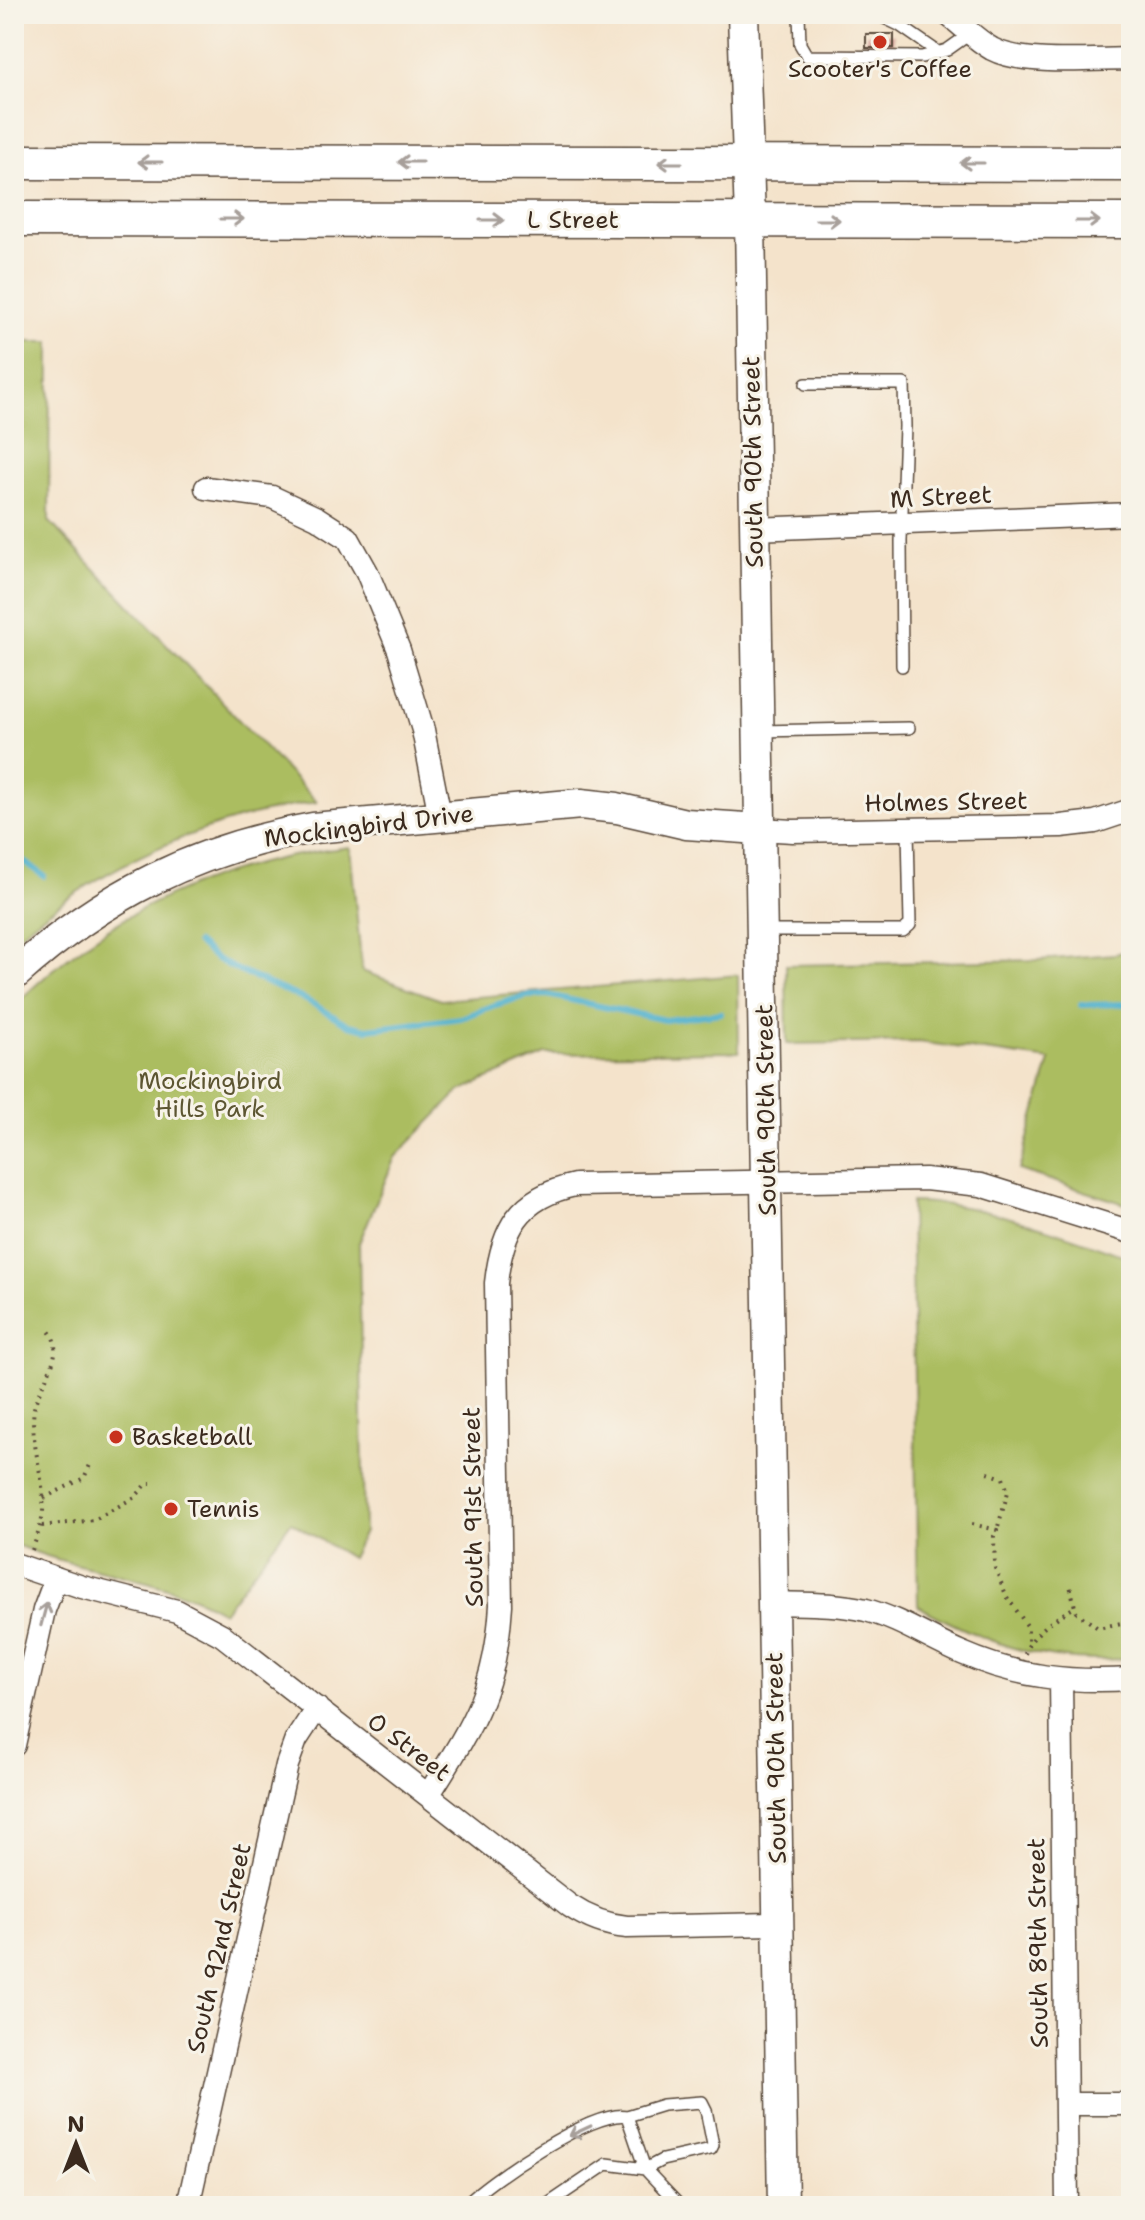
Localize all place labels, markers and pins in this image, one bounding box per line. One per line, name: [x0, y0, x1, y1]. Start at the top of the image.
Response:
marker: Scooter's Coffee: [871, 33, 889, 51]
place label: Scooter's Coffee: [788, 53, 972, 85]
place label: Basketball: [132, 1421, 253, 1453]
marker: Basketball: [107, 1428, 125, 1446]
place label: Tennis: [187, 1493, 260, 1525]
marker: Tennis: [162, 1500, 180, 1518]

